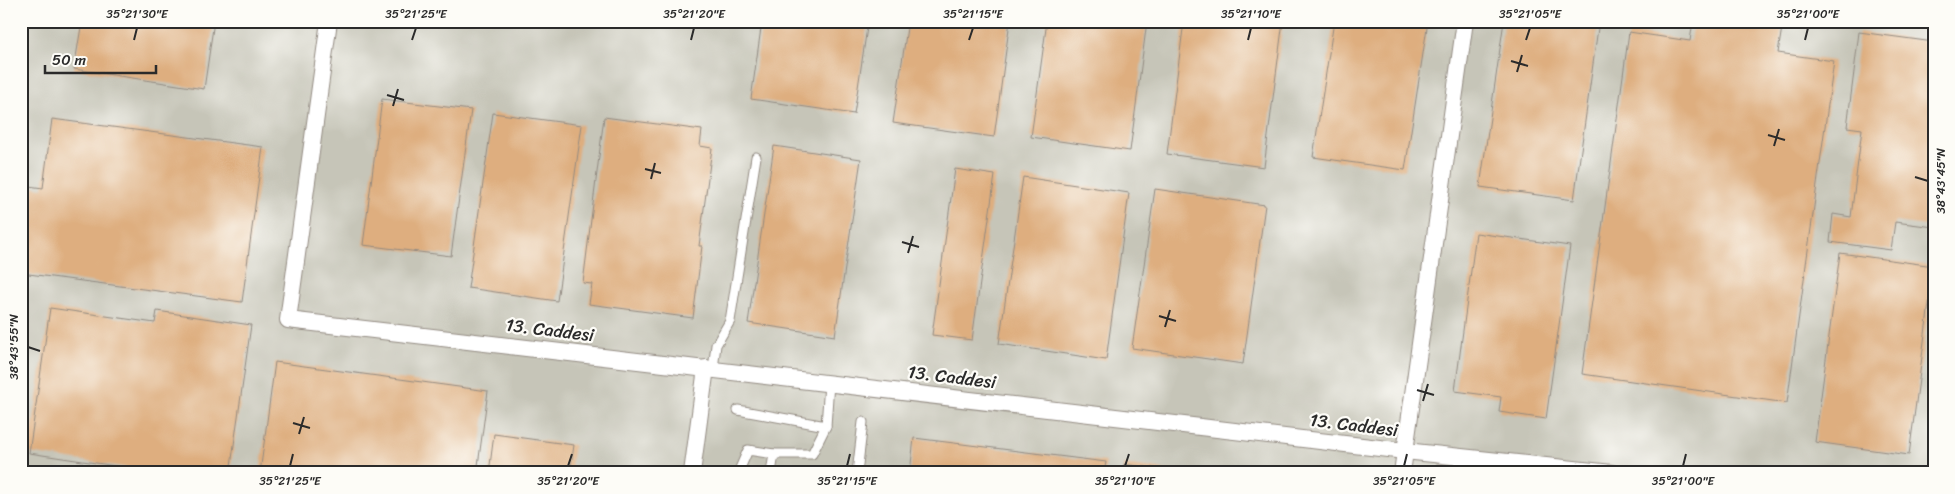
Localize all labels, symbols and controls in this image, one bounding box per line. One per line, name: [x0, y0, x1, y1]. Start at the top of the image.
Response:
text: 35°21'30"E: [106, 3, 169, 25]
text: 35°21'25"E: [385, 3, 448, 25]
text: 35°21'20"E: [663, 3, 726, 25]
text: 35°21'15"E: [943, 3, 1004, 25]
text: 35°21'10"E: [1221, 3, 1282, 25]
text: 35°21'05"E: [1499, 3, 1562, 25]
text: 35°21'00"E: [1777, 3, 1841, 25]
scale bar: [45, 42, 156, 74]
text: 50 m: [52, 47, 87, 73]
text: 38°43'45"N: [1930, 147, 1952, 214]
street label: 13. Caddesi: [504, 309, 597, 351]
text: 38°43'55"N: [3, 314, 25, 380]
street label: 13. Caddesi: [906, 356, 999, 398]
street label: 13. Caddesi: [1308, 404, 1401, 446]
text: 35°21'25"E: [259, 470, 322, 492]
text: 35°21'20"E: [537, 470, 600, 492]
text: 35°21'15"E: [817, 470, 878, 492]
text: 35°21'10"E: [1095, 470, 1156, 492]
text: 35°21'05"E: [1373, 470, 1436, 492]
text: 35°21'00"E: [1652, 470, 1716, 492]

